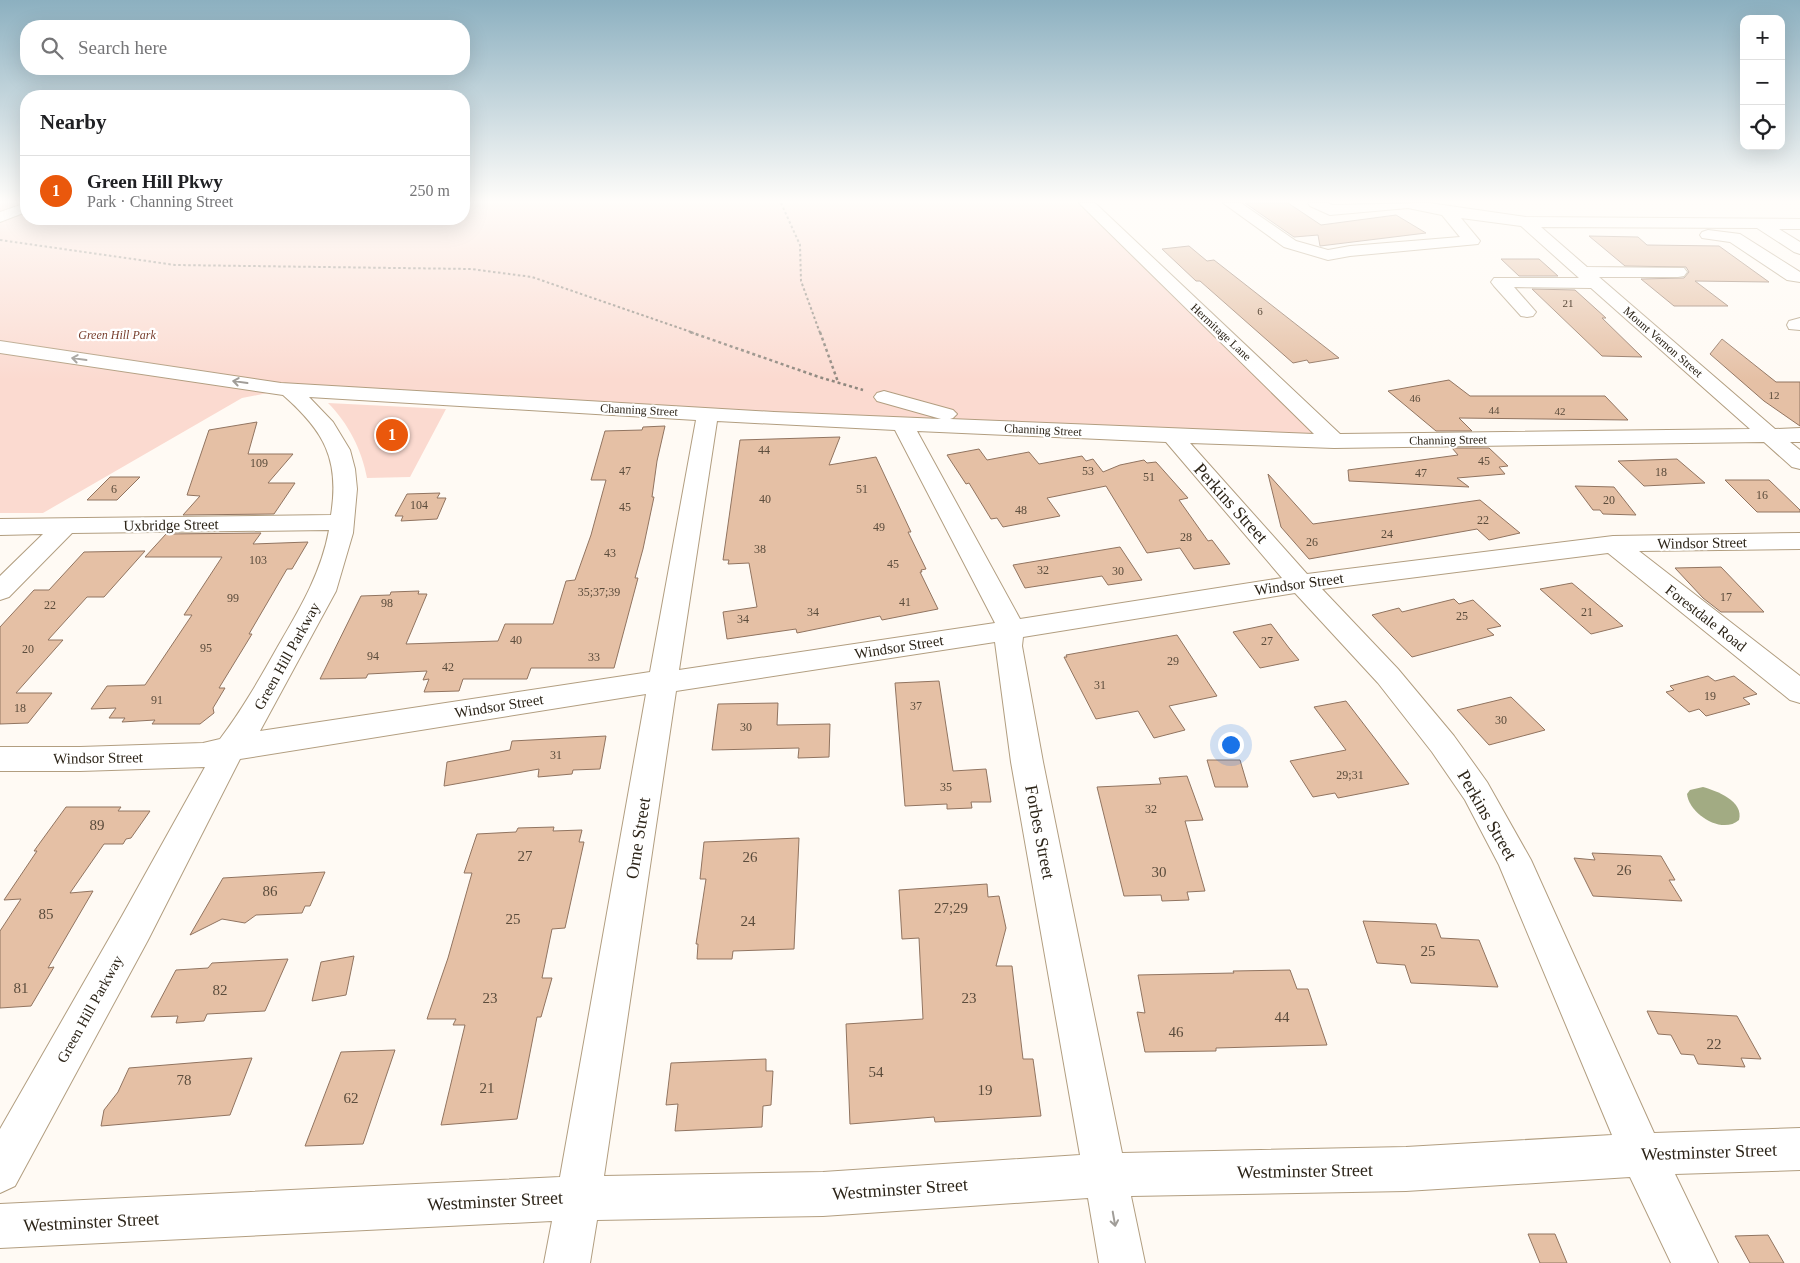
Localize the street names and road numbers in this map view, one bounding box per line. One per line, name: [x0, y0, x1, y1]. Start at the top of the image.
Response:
street label: Hermitage Lane: [1188, 300, 1254, 364]
street label: Mount Vernon Street: [1621, 304, 1706, 381]
street label: Channing Street: [600, 401, 679, 419]
street label: Channing Street: [1004, 421, 1083, 439]
street label: Channing Street: [1409, 432, 1488, 448]
street label: Perkins Street: [1190, 459, 1272, 547]
street label: Uxbridge Street: [123, 516, 220, 534]
street label: Windsor Street: [1657, 534, 1748, 552]
street label: Windsor Street: [1253, 570, 1345, 598]
street label: Forestdale Road: [1662, 582, 1750, 655]
street label: Green Hill Parkway: [251, 599, 323, 712]
street label: Windsor Street: [853, 632, 945, 662]
street label: Windsor Street: [453, 691, 545, 721]
street label: Windsor Street: [53, 749, 144, 767]
street label: Perkins Street: [1453, 766, 1521, 864]
street label: Forbes Street: [1021, 783, 1059, 881]
street label: Orne Street: [622, 796, 654, 880]
street label: Green Hill Parkway: [54, 952, 126, 1065]
street label: Westminster Street: [1641, 1140, 1777, 1164]
street label: Westminster Street: [1237, 1160, 1373, 1182]
street label: Westminster Street: [831, 1174, 969, 1204]
street label: Westminster Street: [427, 1187, 563, 1215]
street label: Westminster Street: [23, 1208, 159, 1236]

